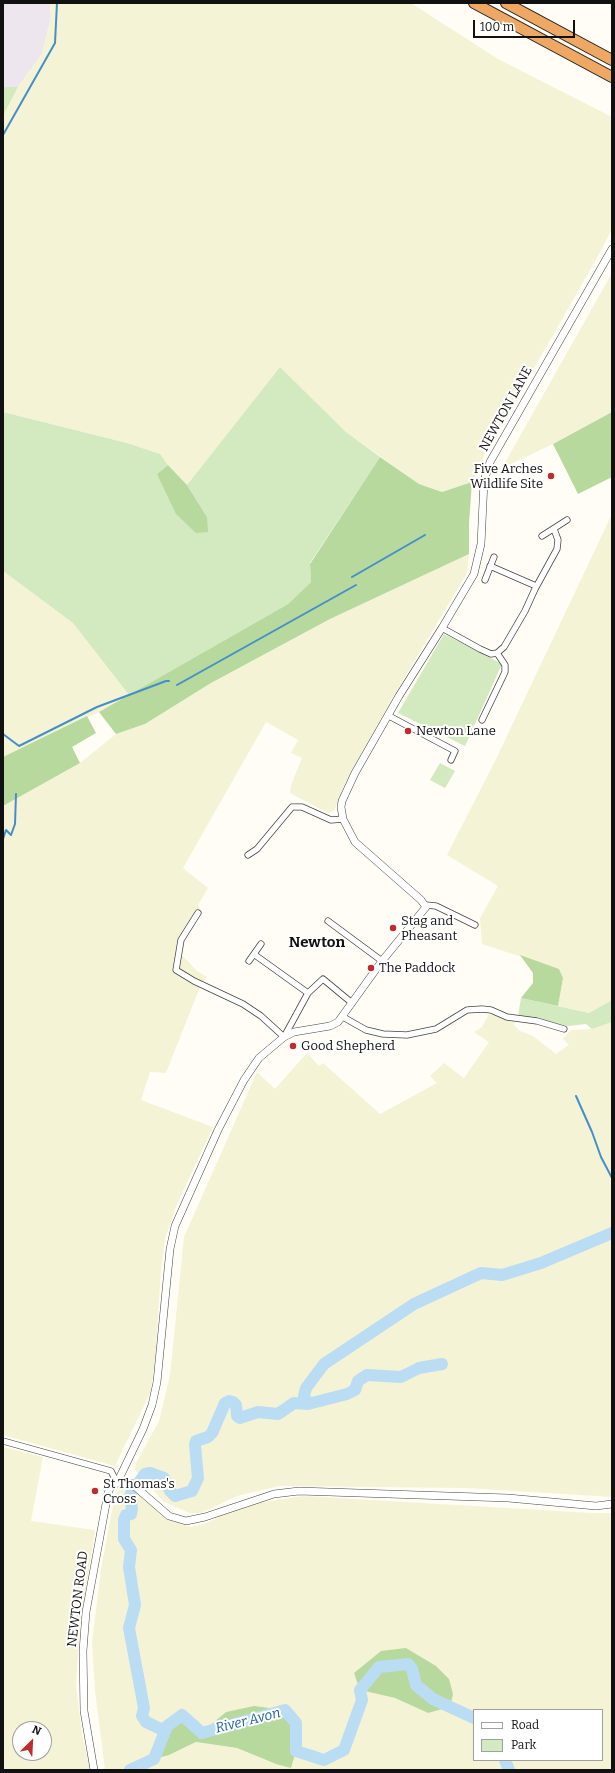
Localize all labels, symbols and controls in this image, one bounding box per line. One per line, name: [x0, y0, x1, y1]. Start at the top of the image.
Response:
scale bar: [475, 12, 577, 38]
text: 100 m: [480, 20, 514, 34]
street label: NEWTON LANE: [476, 364, 536, 454]
place label: Five Arches Wildlife Site: [470, 461, 543, 492]
marker: Five Arches Wildlife Site: [546, 471, 556, 481]
place label: Newton Lane: [416, 723, 496, 739]
marker: Newton Lane: [403, 726, 413, 736]
place label: Stag and Pheasant: [401, 913, 457, 944]
marker: Stag and Pheasant: [388, 923, 398, 933]
district label: Newton: [289, 934, 345, 952]
place label: The Paddock: [379, 960, 455, 976]
marker: The Paddock: [366, 963, 376, 973]
place label: Good Shepherd: [301, 1038, 395, 1054]
marker: Good Shepherd: [288, 1041, 298, 1051]
place label: St Thomas's Cross: [103, 1476, 175, 1507]
marker: St Thomas's Cross: [90, 1486, 100, 1496]
street label: NEWTON ROAD: [64, 1550, 92, 1648]
water label: River Avon: [214, 1705, 282, 1737]
legend: [473, 1709, 603, 1761]
text: Road: [511, 1718, 539, 1732]
north arrow: [12, 1721, 52, 1761]
text: N: [30, 1723, 43, 1738]
text: Park: [511, 1738, 536, 1752]

